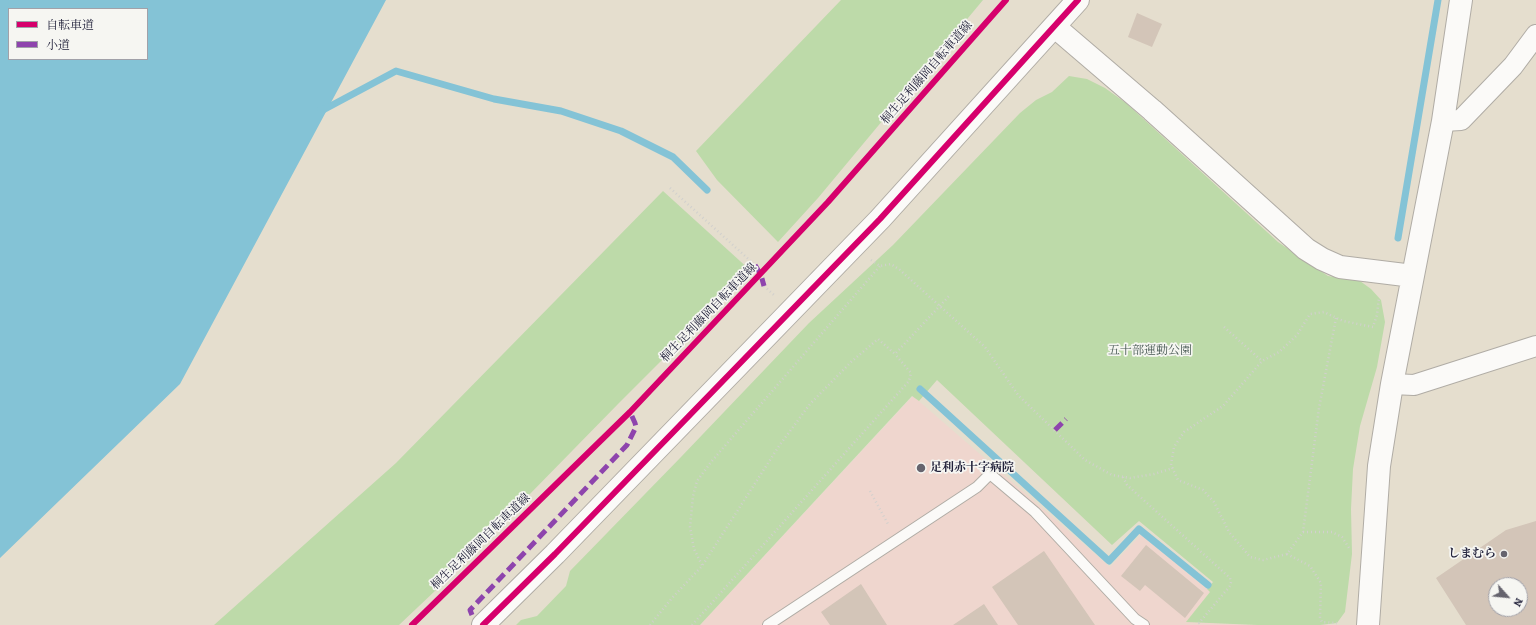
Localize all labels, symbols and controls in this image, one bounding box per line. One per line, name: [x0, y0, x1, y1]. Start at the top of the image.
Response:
legend: [8, 8, 148, 60]
text: 自転車道: [46, 17, 94, 33]
street label: 桐生足利藤岡自転車道線: [878, 18, 976, 128]
text: 小道: [46, 37, 70, 53]
street label: 桐生足利藤岡自転車道線: [658, 261, 760, 365]
park label: 五十部運動公園: [1108, 344, 1192, 358]
place label: 足利赤十字病院: [930, 461, 1014, 475]
marker: 足利赤十字病院: [915, 462, 927, 474]
street label: 桐生足利藤岡自転車道線: [429, 491, 533, 593]
place label: しまむら: [1448, 547, 1496, 561]
marker: しまむら: [1499, 549, 1509, 559]
north arrow: [1488, 577, 1528, 617]
text: N: [1510, 595, 1527, 609]

